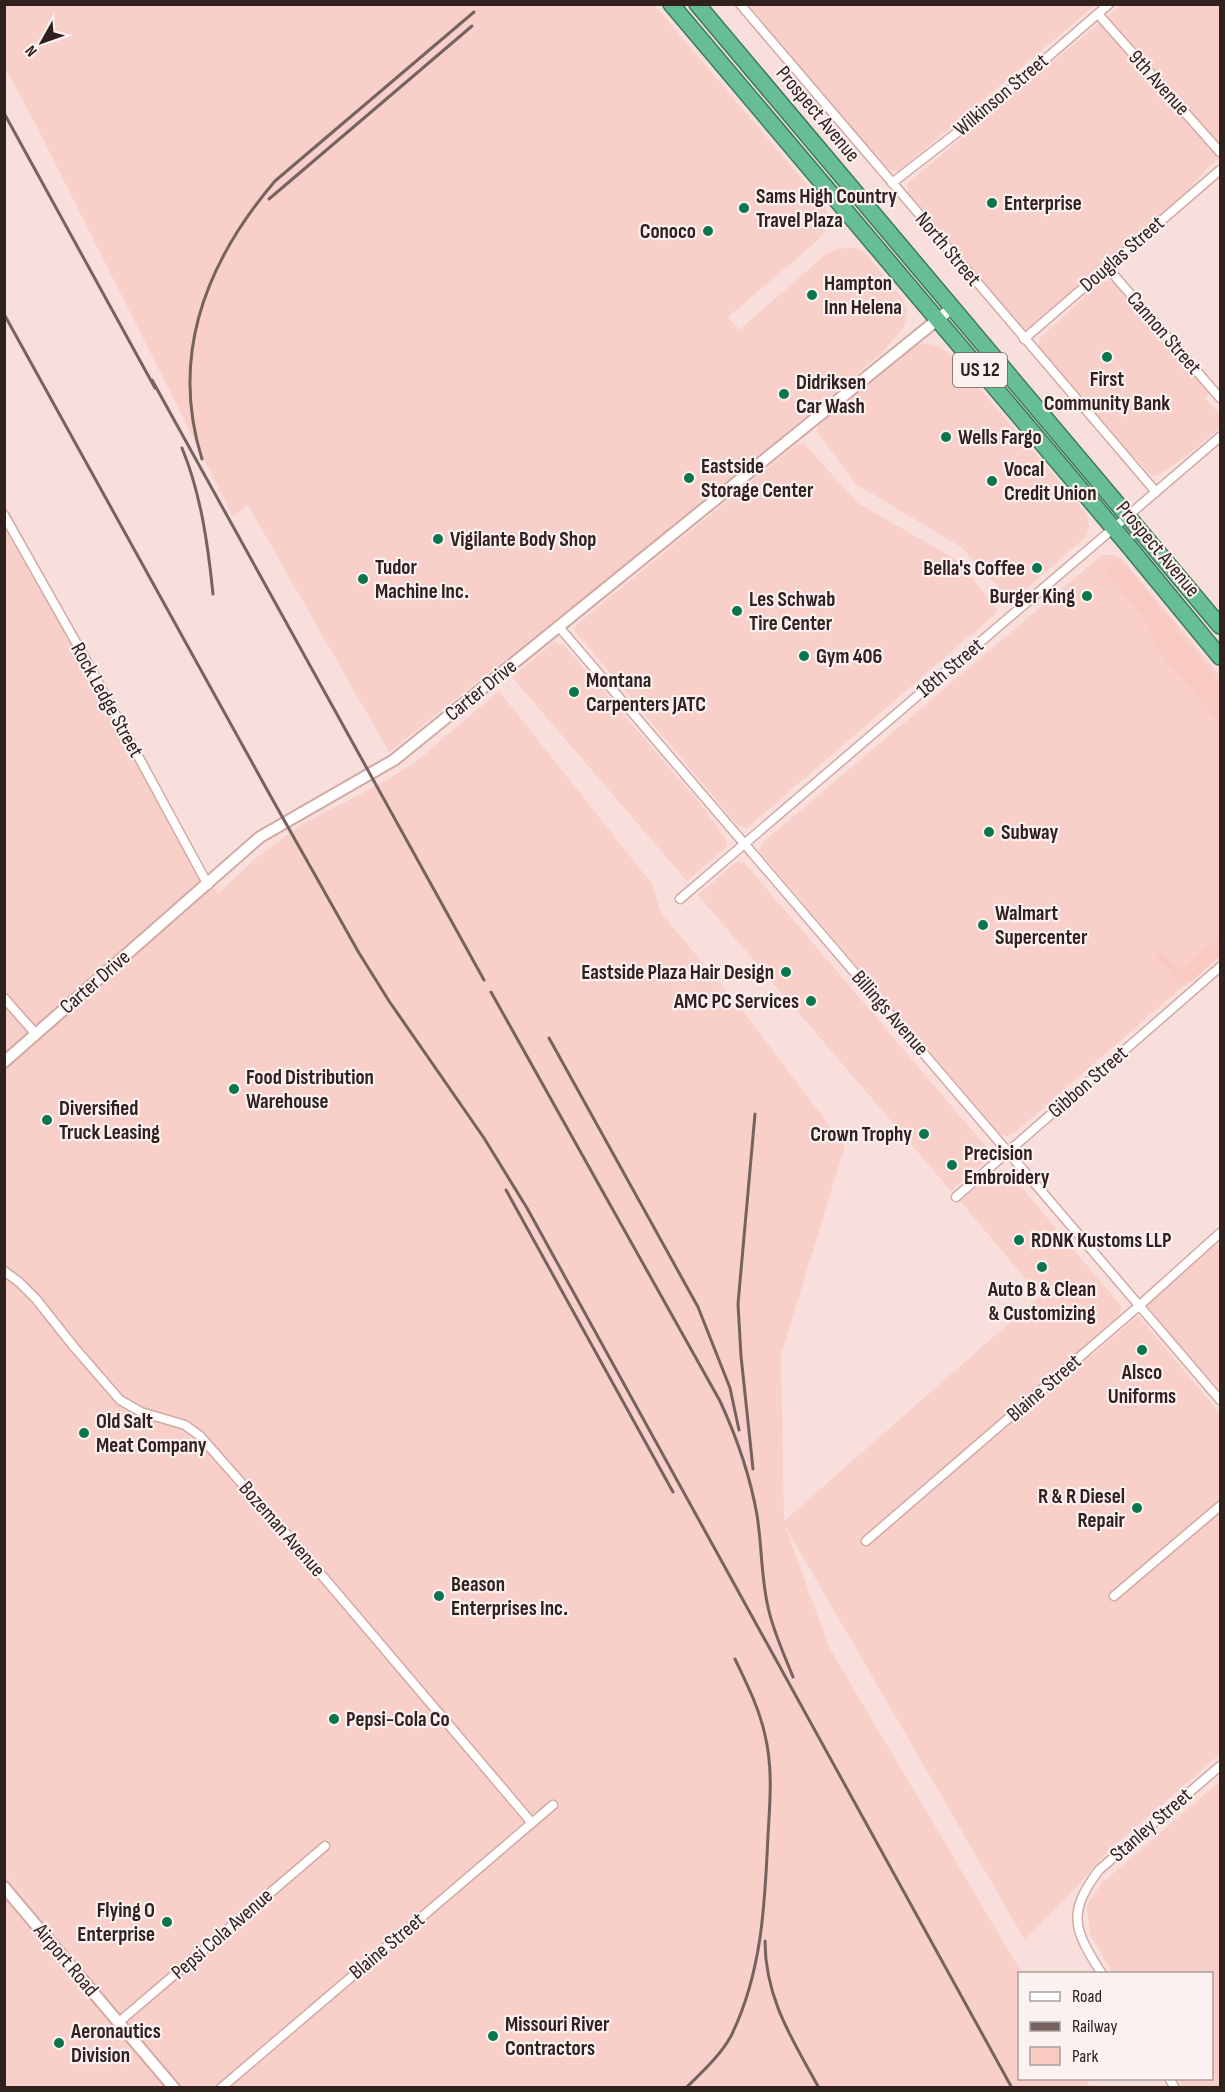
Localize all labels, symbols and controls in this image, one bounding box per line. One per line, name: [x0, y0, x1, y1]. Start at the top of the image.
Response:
north arrow: [12, 12, 72, 72]
text: N: [22, 41, 42, 60]
street label: 9th Avenue: [1123, 45, 1195, 121]
street label: Wilkinson Street: [949, 48, 1053, 142]
street label: Prospect Avenue: [771, 61, 865, 167]
place label: Sams High Country Travel Plaza: [756, 184, 897, 233]
place label: Enterprise: [1004, 191, 1082, 216]
marker: Enterprise: [985, 196, 999, 210]
marker: Sams High Country Travel Plaza: [737, 201, 751, 215]
street label: North Street: [910, 207, 986, 291]
street label: Douglas Street: [1075, 211, 1169, 297]
place label: Conoco: [640, 219, 696, 244]
marker: Conoco: [701, 224, 715, 238]
place label: Hampton Inn Helena: [824, 271, 902, 320]
street label: Cannon Street: [1121, 287, 1207, 379]
marker: Hampton Inn Helena: [805, 288, 819, 302]
marker: First Community Bank: [1100, 350, 1114, 364]
road number: US 12: [953, 353, 1007, 387]
place label: First Community Bank: [1044, 367, 1170, 416]
place label: Didriksen Car Wash: [796, 370, 866, 419]
marker: Didriksen Car Wash: [777, 387, 791, 401]
place label: Wells Fargo: [958, 425, 1042, 450]
marker: Wells Fargo: [939, 430, 953, 444]
place label: Eastside Storage Center: [701, 454, 814, 503]
place label: Vocal Credit Union: [1004, 457, 1097, 506]
marker: Eastside Storage Center: [682, 471, 696, 485]
marker: Vocal Credit Union: [985, 474, 999, 488]
street label: Prospect Avenue: [1111, 496, 1205, 602]
place label: Vigilante Body Shop: [450, 527, 596, 552]
marker: Vigilante Body Shop: [431, 532, 445, 546]
place label: Tudor Machine Inc.: [375, 555, 469, 604]
place label: Bella's Coffee: [923, 556, 1025, 581]
marker: Bella's Coffee: [1030, 561, 1044, 575]
marker: Tudor Machine Inc.: [356, 572, 370, 586]
place label: Burger King: [990, 584, 1075, 609]
place label: Les Schwab Tire Center: [749, 587, 835, 636]
marker: Burger King: [1080, 589, 1094, 603]
marker: Les Schwab Tire Center: [730, 604, 744, 618]
street label: 18th Street: [911, 633, 989, 703]
street label: Rock Ledge Street: [65, 638, 149, 762]
place label: Gym 406: [816, 644, 883, 669]
marker: Gym 406: [797, 649, 811, 663]
street label: Carter Drive: [440, 654, 522, 726]
place label: Montana Carpenters JATC: [586, 668, 706, 717]
marker: Montana Carpenters JATC: [567, 685, 581, 699]
place label: Subway: [1001, 820, 1059, 845]
marker: Subway: [982, 825, 996, 839]
place label: Walmart Supercenter: [995, 901, 1088, 950]
marker: Walmart Supercenter: [976, 918, 990, 932]
street label: Carter Drive: [55, 945, 135, 1019]
place label: Eastside Plaza Hair Design: [581, 960, 774, 985]
marker: Eastside Plaza Hair Design: [779, 965, 793, 979]
street label: Billings Avenue: [846, 965, 934, 1061]
place label: AMC PC Services: [673, 989, 799, 1014]
marker: AMC PC Services: [804, 994, 818, 1008]
street label: Gibbon Street: [1043, 1041, 1133, 1123]
place label: Food Distribution Warehouse: [246, 1065, 374, 1114]
marker: Food Distribution Warehouse: [227, 1082, 241, 1096]
place label: Diversified Truck Leasing: [59, 1096, 160, 1145]
marker: Diversified Truck Leasing: [40, 1113, 54, 1127]
place label: Crown Trophy: [810, 1122, 912, 1147]
marker: Crown Trophy: [917, 1127, 931, 1141]
place label: Precision Embroidery: [964, 1141, 1050, 1190]
marker: Precision Embroidery: [945, 1158, 959, 1172]
place label: RDNK Kustoms LLP: [1031, 1228, 1172, 1253]
marker: RDNK Kustoms LLP: [1012, 1233, 1026, 1247]
marker: Auto B & Clean & Customizing: [1035, 1260, 1049, 1274]
place label: Auto B & Clean & Customizing: [987, 1277, 1096, 1326]
marker: Alsco Uniforms: [1135, 1343, 1149, 1357]
street label: Blaine Street: [1002, 1349, 1086, 1427]
place label: Alsco Uniforms: [1108, 1360, 1176, 1409]
place label: Old Salt Meat Company: [96, 1409, 207, 1458]
marker: Old Salt Meat Company: [77, 1426, 91, 1440]
street label: Bozeman Avenue: [234, 1476, 330, 1582]
place label: R & R Diesel Repair: [1038, 1484, 1126, 1533]
marker: R & R Diesel Repair: [1130, 1501, 1144, 1515]
place label: Beason Enterprises Inc.: [451, 1572, 568, 1621]
marker: Beason Enterprises Inc.: [432, 1589, 446, 1603]
place label: Pepsi-Cola Co: [346, 1707, 450, 1732]
marker: Pepsi-Cola Co: [327, 1712, 341, 1726]
street label: Stanley Street: [1105, 1783, 1197, 1867]
street label: Pepsi Cola Avenue: [166, 1883, 278, 1985]
place label: Flying O Enterprise: [77, 1898, 155, 1947]
street label: Blaine Street: [344, 1907, 430, 1985]
marker: Flying O Enterprise: [160, 1915, 174, 1929]
street label: Airport Road: [28, 1918, 104, 2001]
legend: [1018, 1972, 1213, 2080]
text: Road: [1072, 1986, 1102, 2007]
place label: Missouri River Contractors: [505, 2012, 610, 2061]
text: Railway: [1072, 2016, 1117, 2037]
place label: Aeronautics Division: [70, 2019, 161, 2068]
marker: Missouri River Contractors: [486, 2029, 500, 2043]
marker: Aeronautics Division: [52, 2036, 66, 2050]
text: Park: [1072, 2046, 1098, 2067]

